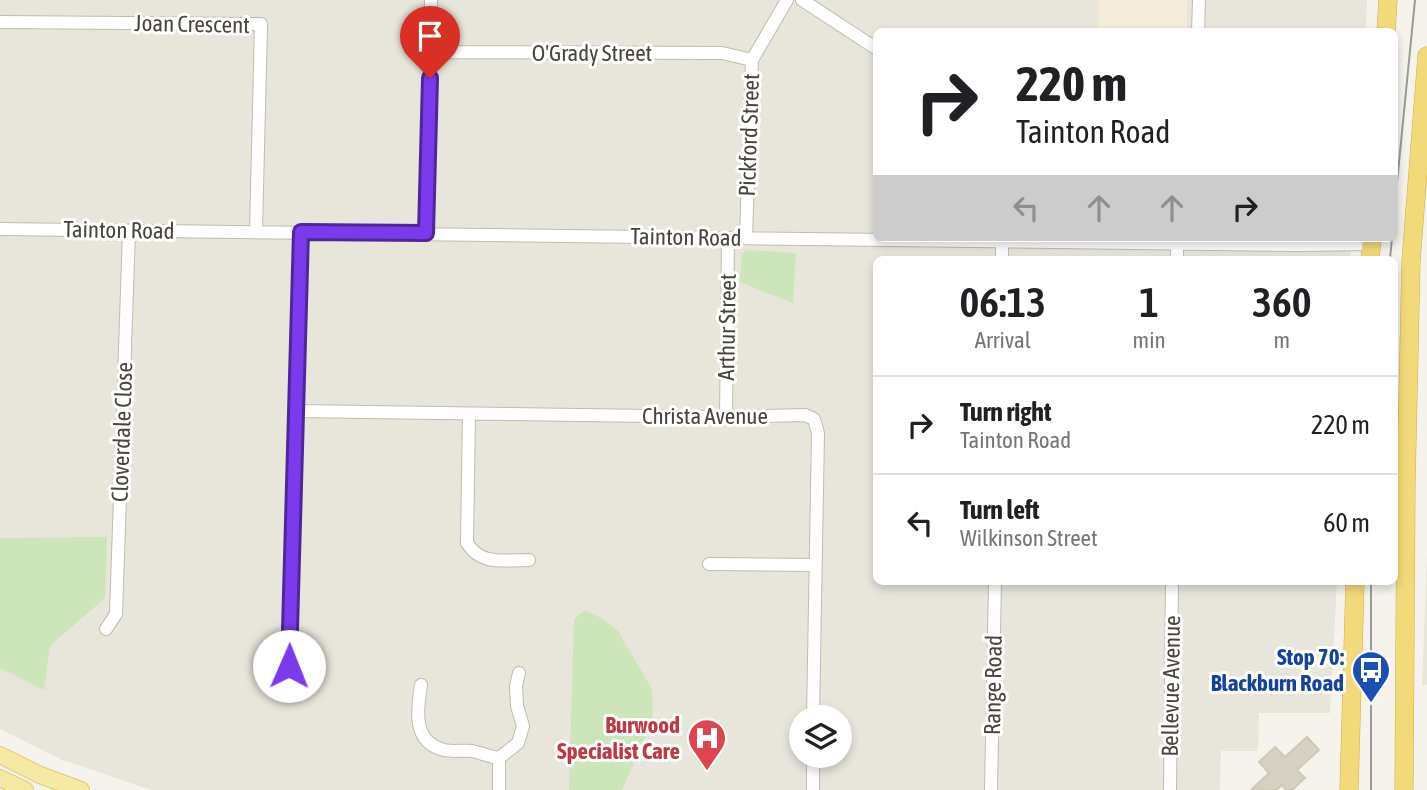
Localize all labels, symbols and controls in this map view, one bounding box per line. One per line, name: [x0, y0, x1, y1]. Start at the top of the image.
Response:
pin: [400, 6, 460, 78]
street label: Joan Crescent: [134, 10, 250, 38]
icon: arrive: [411, 17, 449, 55]
street label: O'Grady Street: [532, 40, 652, 66]
text: 220 m: [1016, 55, 1127, 111]
icon: right: [901, 56, 992, 147]
street label: Pickford Street: [734, 73, 764, 197]
text: Tainton Road: [1016, 113, 1171, 150]
icon: left: [1007, 189, 1045, 227]
icon: ahead: [1080, 189, 1118, 227]
icon: ahead: [1153, 189, 1191, 227]
icon: right: [1226, 189, 1264, 227]
street label: Tainton Road: [63, 216, 175, 244]
street label: Tainton Road: [630, 223, 742, 251]
street label: Arthur Street: [713, 273, 741, 381]
text: 06:13: [960, 278, 1046, 326]
text: 1: [1139, 278, 1159, 326]
text: 360: [1252, 278, 1311, 326]
text: Arrival: [975, 327, 1031, 353]
text: min: [1133, 327, 1166, 353]
text: m: [1274, 327, 1290, 353]
street label: Cloverdale Close: [107, 362, 137, 502]
text: Turn right: [960, 397, 1051, 427]
street label: Christa Avenue: [642, 403, 768, 429]
icon: right: [901, 406, 939, 444]
text: 220 m: [1311, 410, 1370, 440]
text: Tainton Road: [960, 427, 1071, 453]
text: Turn left: [960, 495, 1040, 525]
icon: left: [901, 504, 939, 542]
text: 60 m: [1323, 508, 1370, 538]
text: Wilkinson Street: [960, 525, 1098, 551]
street label: Bellevue Avenue: [1157, 615, 1185, 757]
position arrow: [252, 629, 326, 703]
street label: Range Road: [979, 635, 1007, 735]
place label: Stop 70: Blackburn Road: [1211, 644, 1344, 696]
bus stop icon: Stop 70: Blackburn Road: [1350, 649, 1392, 704]
map controls: [789, 705, 852, 768]
button: layers: [789, 705, 852, 768]
place label: Burwood Specialist Care: [557, 712, 680, 764]
hospital icon: Burwood Specialist Care: [686, 717, 728, 772]

